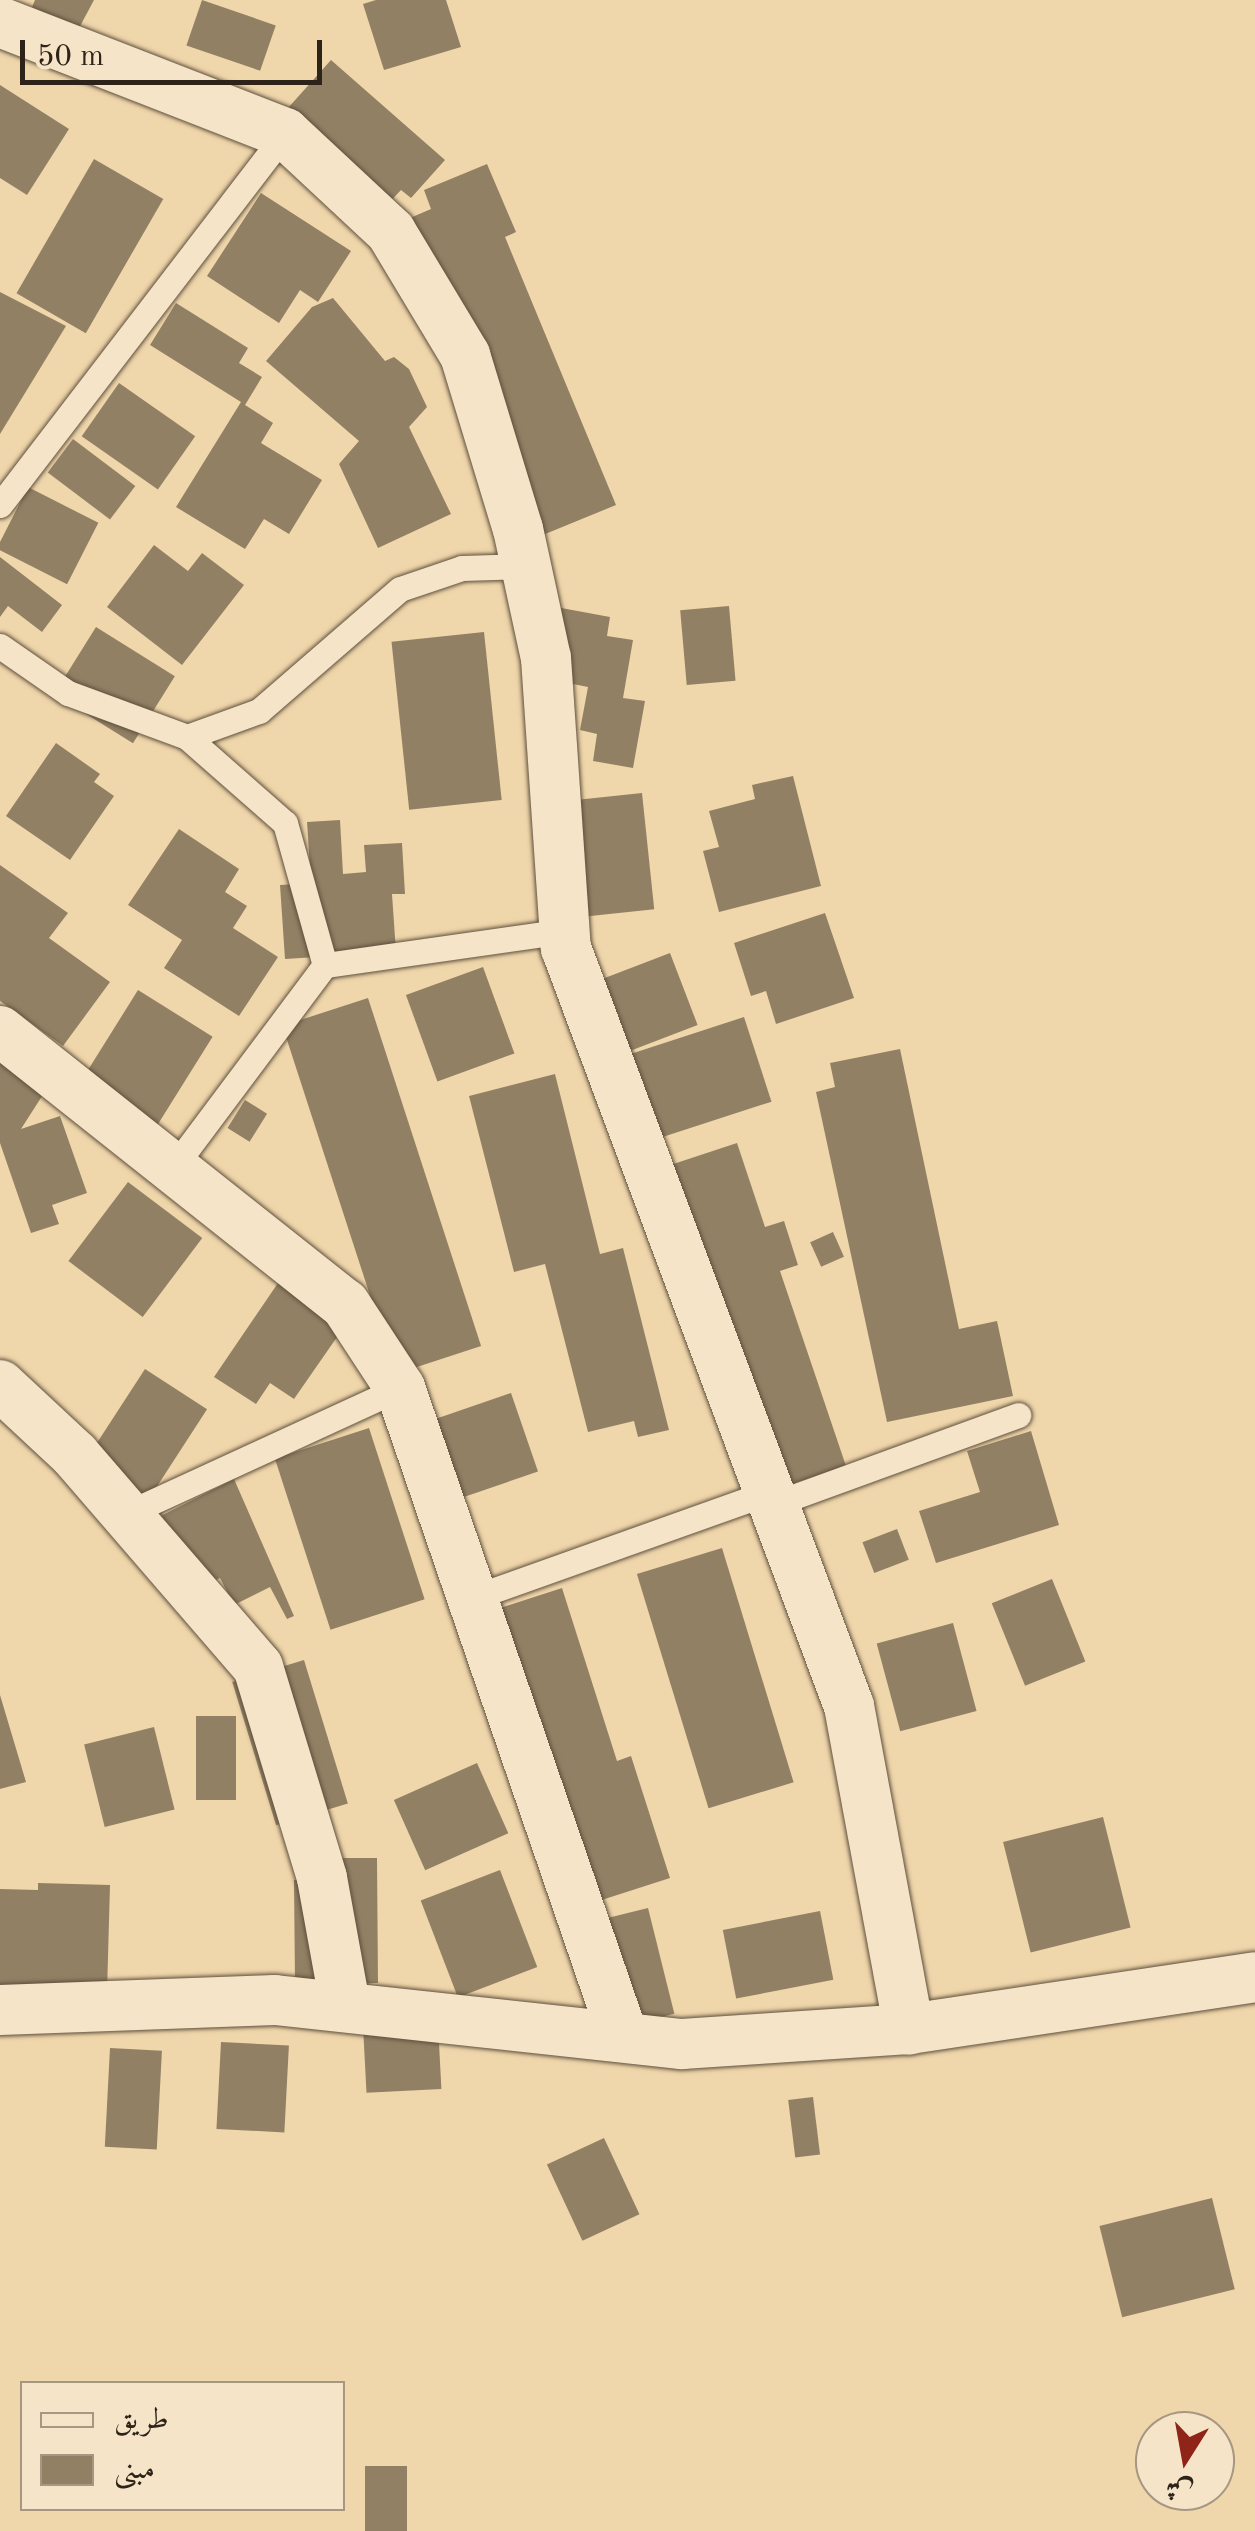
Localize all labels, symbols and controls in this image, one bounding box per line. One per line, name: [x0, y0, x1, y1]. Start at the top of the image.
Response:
scale bar: [25, 20, 328, 82]
text: 50 m: [37, 42, 104, 72]
legend: [20, 2381, 345, 2511]
text: طريق: [114, 2405, 169, 2435]
north arrow: [1135, 2411, 1235, 2511]
text: مبنى: [114, 2455, 155, 2485]
text: ش: [1163, 2472, 1196, 2505]

